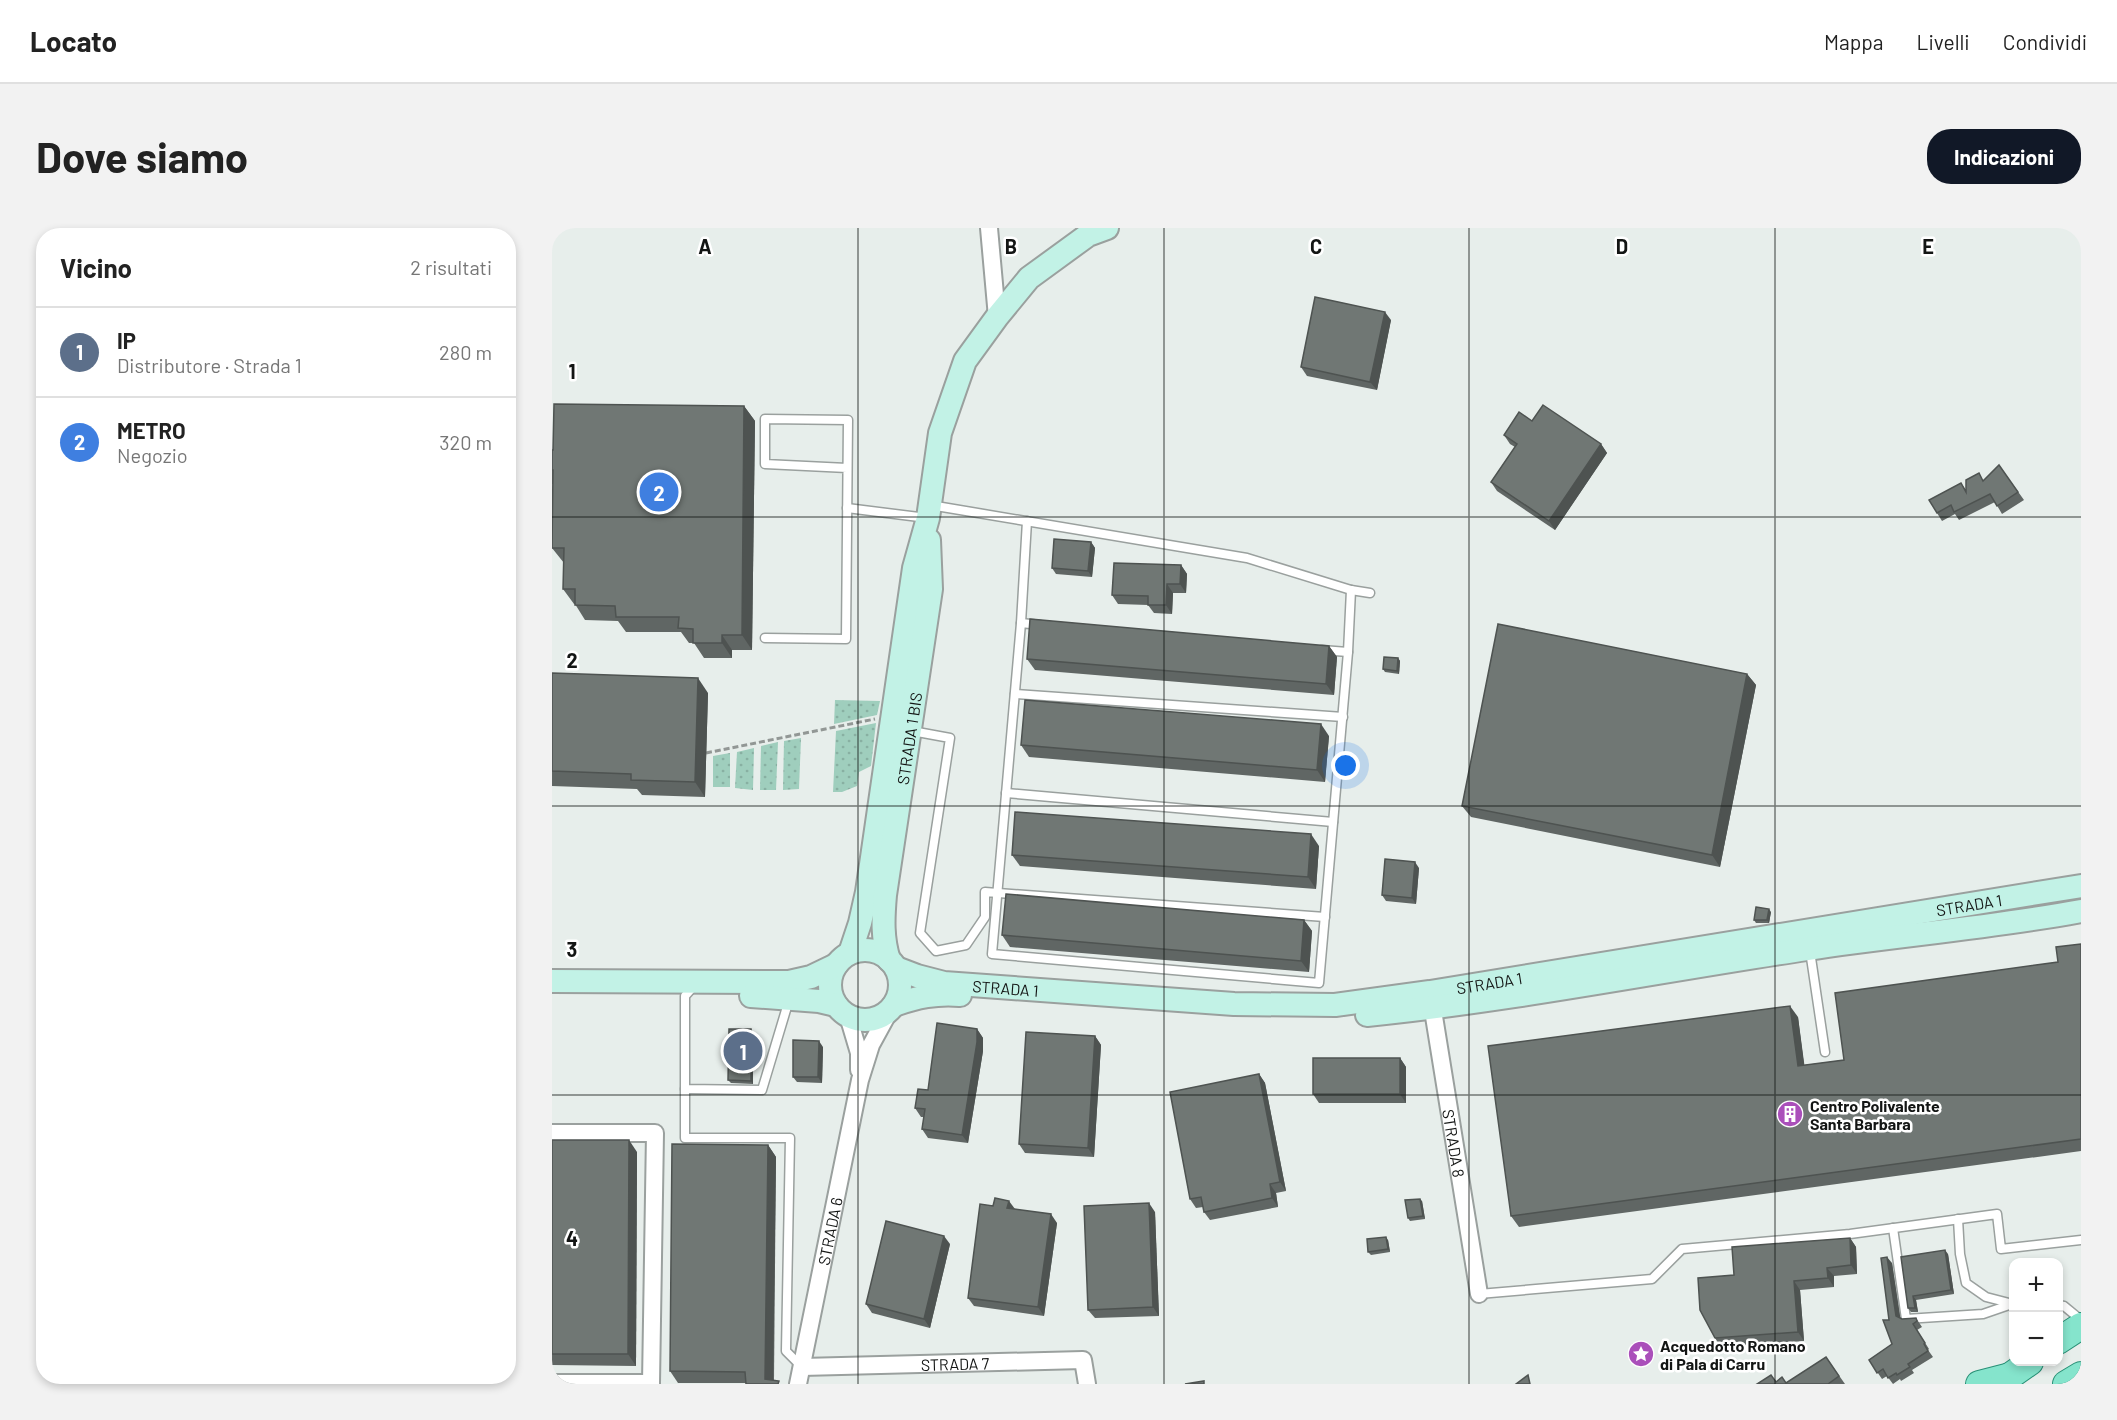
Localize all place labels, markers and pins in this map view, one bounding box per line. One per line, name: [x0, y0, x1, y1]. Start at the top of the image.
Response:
pin: 2: [640, 470, 678, 514]
pin: 1: [724, 1028, 762, 1074]
place label: Centro Polivalente Santa Barbara: [1810, 1096, 1940, 1133]
building icon: Centro Polivalente Santa Barbara: [1775, 1099, 1805, 1129]
place label: Acquedotto Romano di Pala di Carru: [1660, 1336, 1806, 1373]
place icon: Acquedotto Romano di Pala di Carru: [1626, 1339, 1656, 1369]

